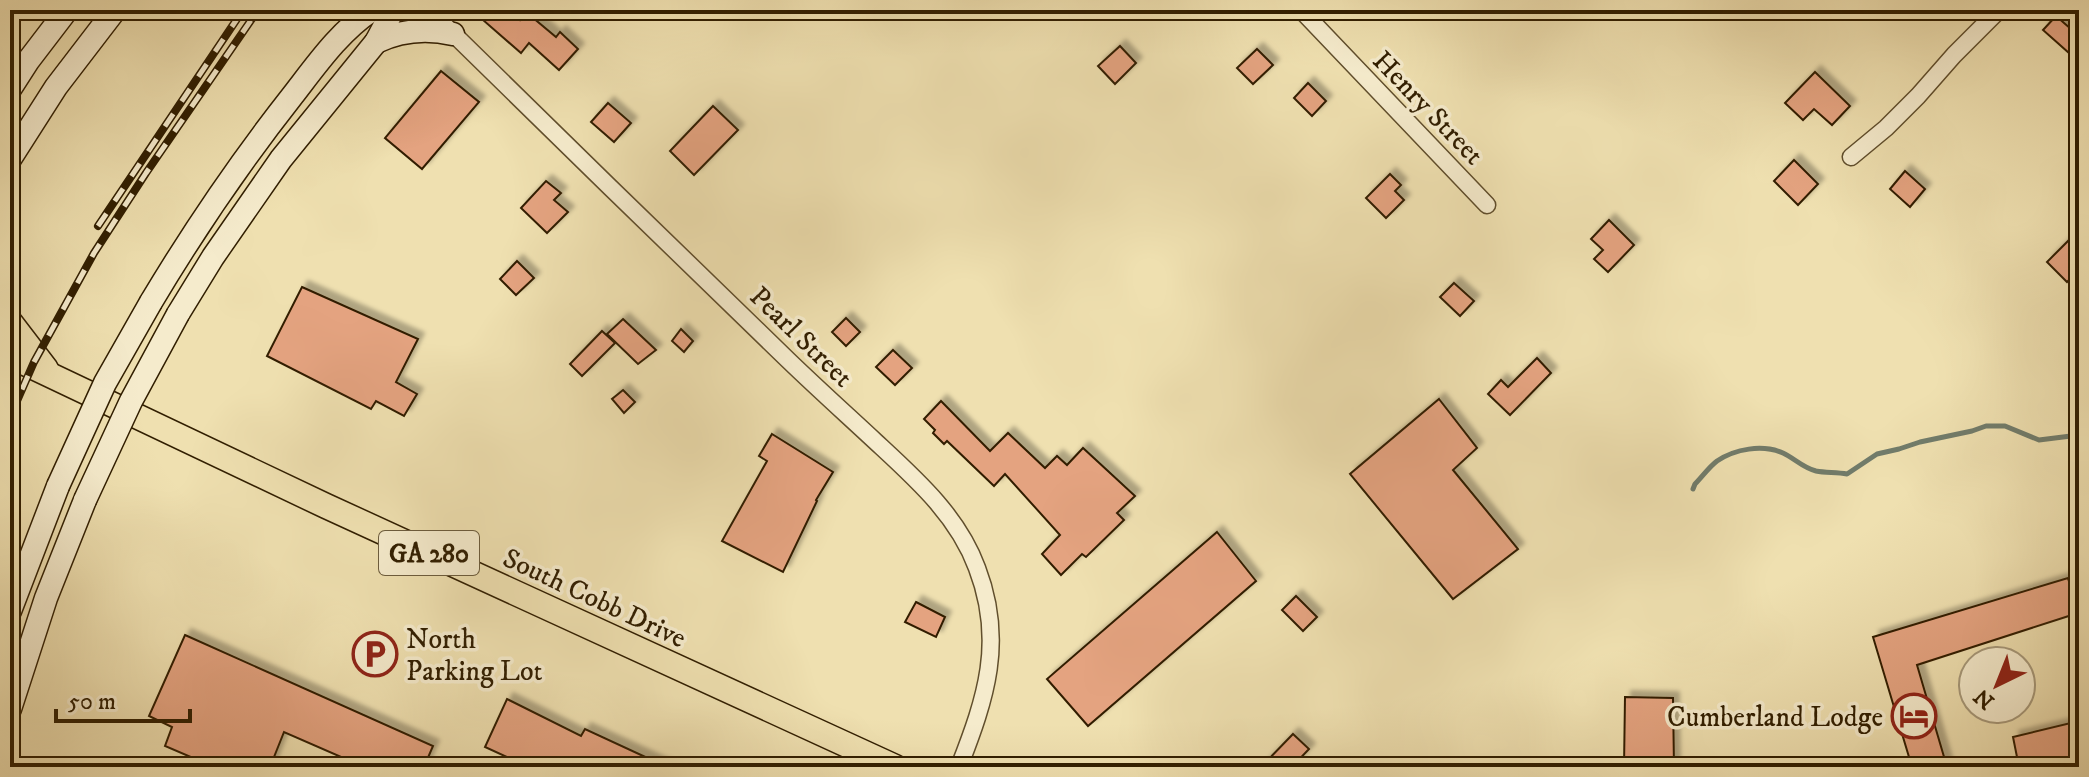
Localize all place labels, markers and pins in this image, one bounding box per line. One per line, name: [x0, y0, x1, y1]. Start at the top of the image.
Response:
place label: North Parking Lot: [406, 622, 543, 689]
parking icon: North Parking Lot: [351, 630, 399, 678]
hotel icon: Cumberland Lodge: [1890, 692, 1938, 740]
place label: Cumberland Lodge: [1667, 700, 1883, 735]

